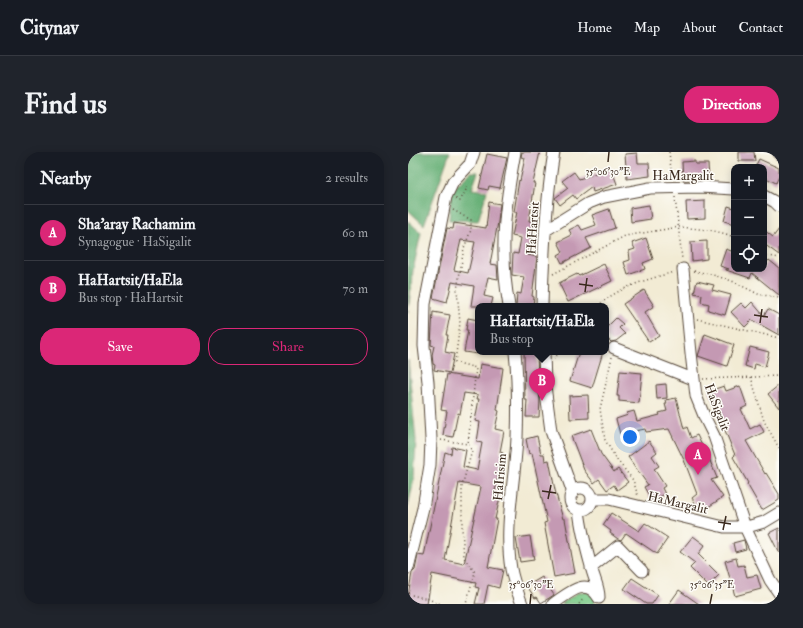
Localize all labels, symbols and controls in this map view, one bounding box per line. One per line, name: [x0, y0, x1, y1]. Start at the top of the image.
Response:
text: Citynav: [20, 16, 79, 40]
text: Home: [577, 19, 612, 36]
text: Map: [634, 19, 660, 36]
text: About: [682, 19, 716, 36]
text: Contact: [738, 19, 783, 36]
button: Directions: [684, 86, 779, 123]
text: Find us: [24, 87, 107, 122]
map controls: [731, 164, 767, 272]
button: +: [731, 164, 767, 200]
text: 35°06'30"E: [585, 166, 631, 178]
text: Nearby: [40, 168, 91, 189]
street label: HaMargalit: [652, 168, 714, 184]
text: 2 results: [325, 170, 368, 186]
button: −: [731, 200, 767, 236]
street label: HaHartsit: [523, 201, 543, 255]
text: Sha'aray Rachamim: [78, 215, 196, 234]
text: A: [49, 225, 57, 241]
text: 60 m: [342, 225, 368, 241]
text: Synagogue · HaSigalit: [78, 234, 192, 250]
button: locate: [731, 236, 767, 272]
text: HaHartsit/HaEla: [78, 271, 182, 290]
text: B: [49, 281, 57, 297]
text: 70 m: [343, 281, 368, 297]
text: Bus stop · HaHartsit: [78, 290, 183, 306]
popup: [475, 303, 609, 355]
text: HaHartsit/HaEla: [490, 312, 594, 331]
button: Save: [40, 328, 200, 365]
button: Share: [208, 328, 368, 365]
text: Bus stop: [490, 331, 534, 347]
pin: B: [529, 368, 555, 401]
street label: HaSigalit: [701, 381, 733, 433]
your location: [620, 427, 640, 447]
pin: A: [685, 442, 711, 475]
street label: HaIrisim: [490, 453, 510, 501]
street label: HaMargalit: [646, 488, 709, 518]
text: 35°06'30"E: [508, 579, 554, 591]
text: 35°06'35"E: [690, 579, 734, 591]

